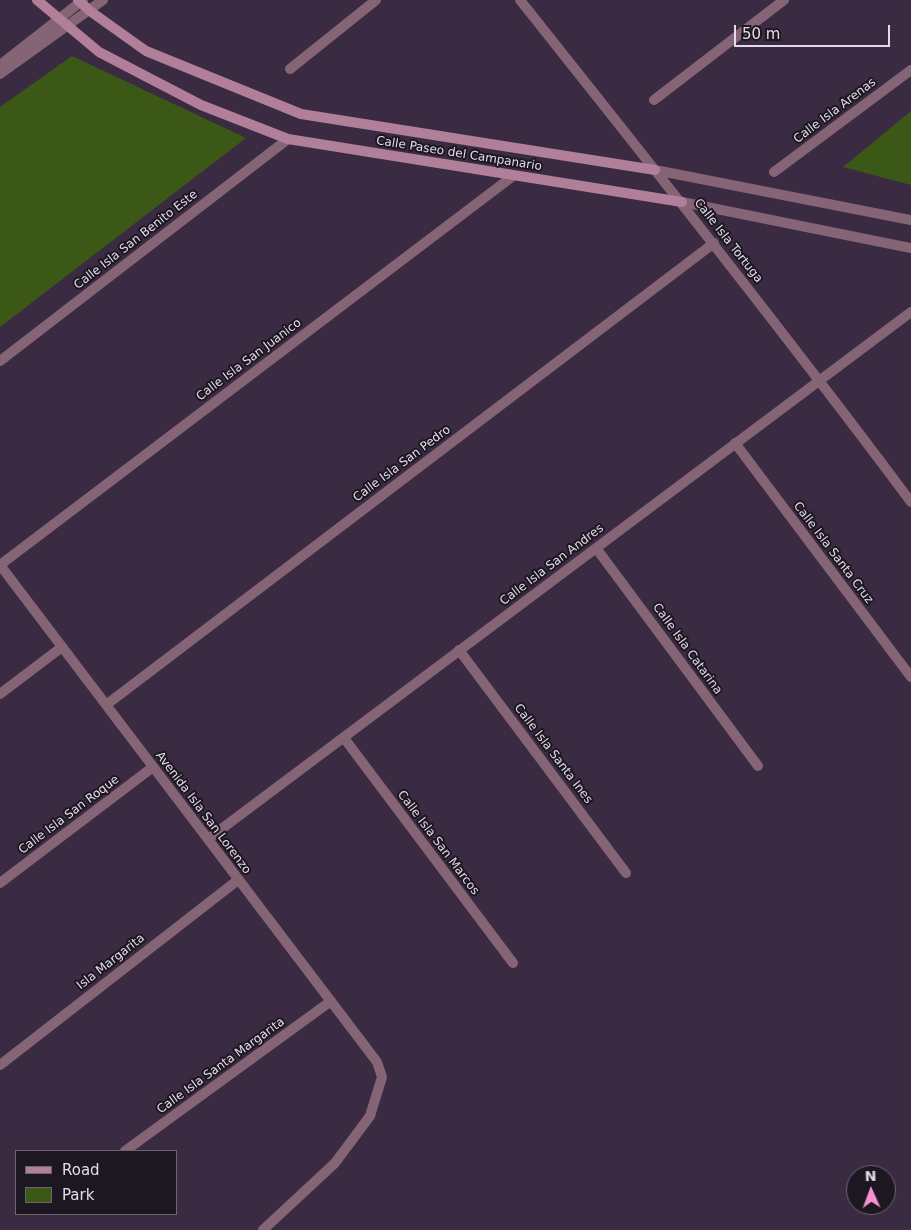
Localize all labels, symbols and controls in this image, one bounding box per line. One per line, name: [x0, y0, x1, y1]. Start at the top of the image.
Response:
scale bar: [736, 15, 892, 47]
text: 50 m: [742, 25, 780, 43]
street label: Calle Isla Arenas: [791, 75, 879, 147]
street label: Calle Paseo del Campanario: [375, 134, 543, 174]
street label: Calle Isla San Benito Este: [71, 187, 201, 293]
street label: Calle Isla Tortuga: [691, 196, 765, 286]
street label: Calle Isla San Juanico: [194, 316, 304, 404]
street label: Calle Isla San Pedro: [351, 423, 453, 505]
street label: Calle Isla Santa Cruz: [790, 499, 876, 607]
street label: Calle Isla San Andres: [497, 521, 607, 609]
street label: Calle Isla Catarina: [649, 601, 725, 697]
street label: Calle Isla Santa Ines: [511, 701, 595, 807]
street label: Avenida Isla San Lorenzo: [152, 749, 254, 877]
street label: Calle Isla San Roque: [16, 773, 122, 857]
street label: Calle Isla San Marcos: [394, 788, 482, 898]
street label: Isla Margarita: [74, 931, 148, 993]
street label: Calle Isla Santa Margarita: [154, 1015, 288, 1117]
legend: [15, 1150, 178, 1215]
text: Road: [62, 1161, 100, 1179]
north arrow: [846, 1165, 896, 1215]
text: N: [864, 1168, 877, 1184]
text: Park: [62, 1186, 94, 1204]

